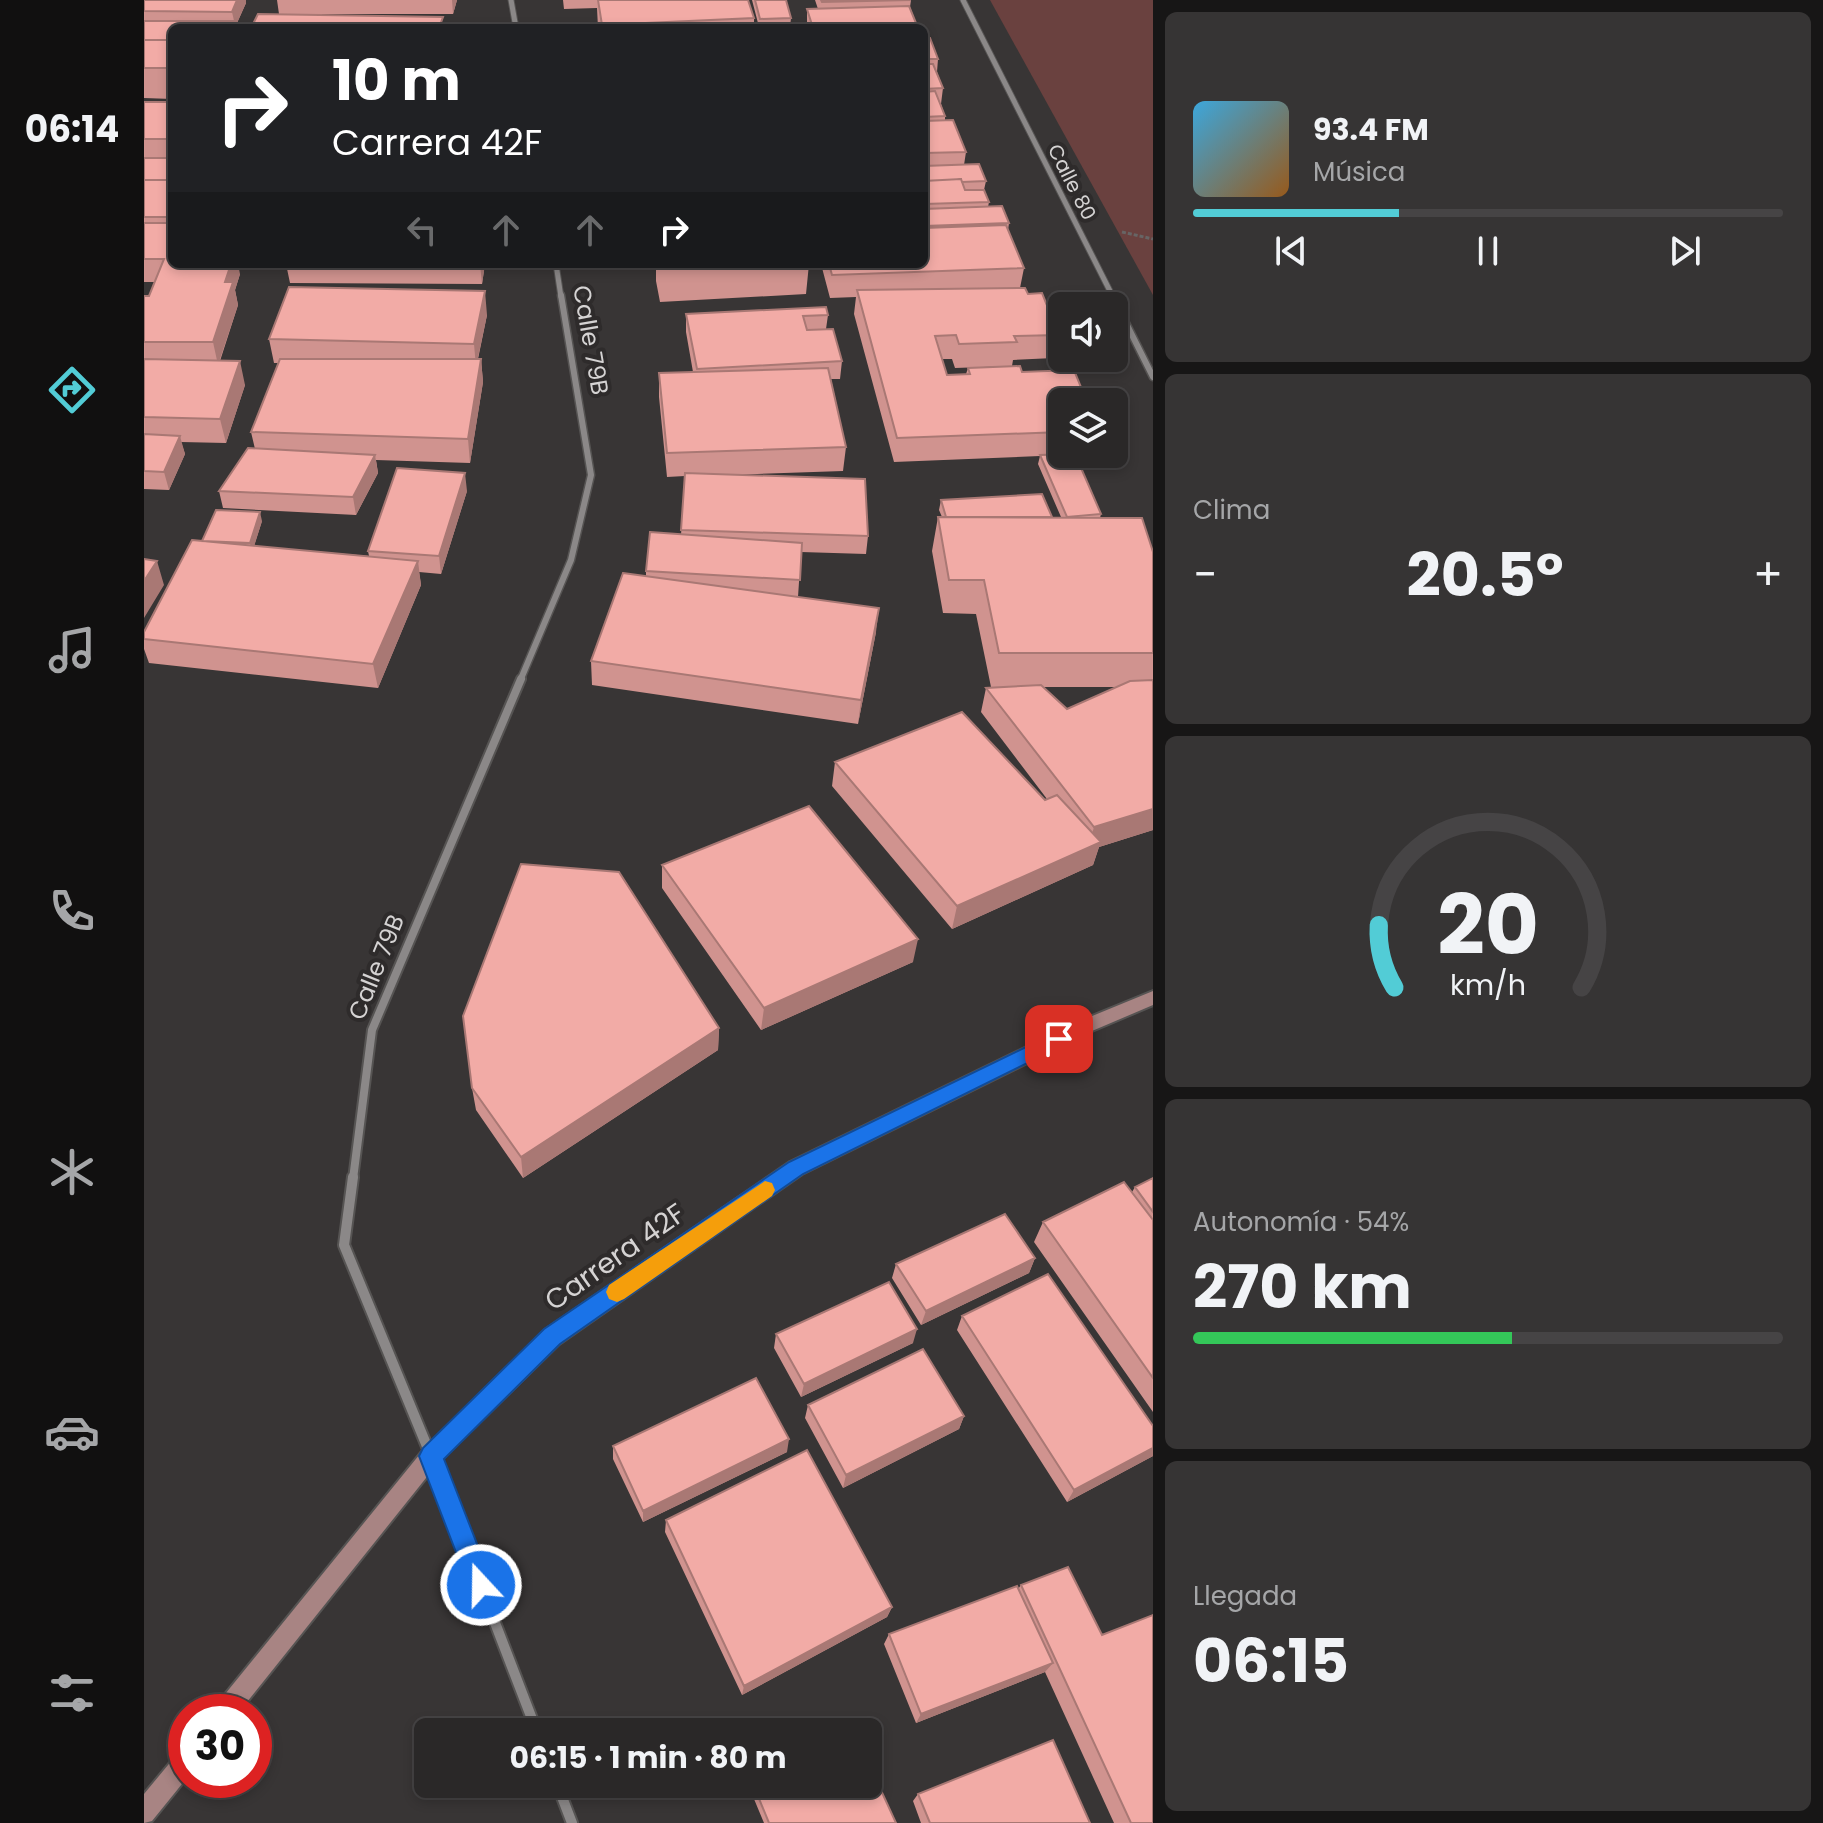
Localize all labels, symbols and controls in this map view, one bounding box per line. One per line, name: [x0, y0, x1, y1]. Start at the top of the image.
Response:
text: 10 m: [332, 41, 461, 120]
icon: right: [200, 56, 304, 160]
text: 06:14: [25, 104, 119, 155]
text: 93.4 FM: [1313, 108, 1429, 151]
text: Carrera 42F: [332, 117, 542, 168]
street label: Calle 80: [1041, 139, 1103, 225]
text: Música: [1313, 154, 1405, 190]
icon: left: [400, 208, 444, 252]
icon: ahead: [484, 208, 528, 252]
icon: ahead: [568, 208, 612, 252]
icon: right: [652, 208, 696, 252]
icon: previous: [1269, 229, 1313, 273]
icon: pause: [1466, 229, 1510, 273]
icon: next: [1663, 229, 1707, 273]
street label: Calle 79B: [565, 283, 617, 397]
map controls: [1048, 292, 1128, 468]
button: sound: [1048, 292, 1128, 372]
icon: directions: [44, 362, 100, 418]
button: layers: [1048, 388, 1128, 468]
text: Clima: [1193, 492, 1270, 528]
text: 20.5°: [1407, 533, 1564, 617]
text: −: [1193, 544, 1217, 605]
text: +: [1753, 544, 1783, 605]
icon: music: [44, 622, 100, 678]
text: 20: [1437, 866, 1539, 982]
icon: phone: [44, 883, 100, 939]
street label: Calle 79B: [340, 909, 412, 1025]
text: km/h: [1450, 965, 1526, 1005]
pin: [1025, 1005, 1093, 1073]
icon: arrive: [1037, 1017, 1081, 1061]
icon: climate: [44, 1144, 100, 1200]
street label: Carrera 42F: [537, 1194, 693, 1320]
text: Autonomía · 54%: [1193, 1204, 1409, 1240]
text: 270 km: [1193, 1245, 1412, 1329]
icon: car: [44, 1404, 100, 1460]
position arrow: [439, 1543, 523, 1627]
text: Llegada: [1193, 1578, 1297, 1614]
text: 06:15: [1193, 1619, 1349, 1703]
icon: filters: [44, 1665, 100, 1721]
speed limit sign: 30: [168, 1694, 272, 1798]
text: 06:15 · 1 min · 80 m: [510, 1736, 786, 1779]

